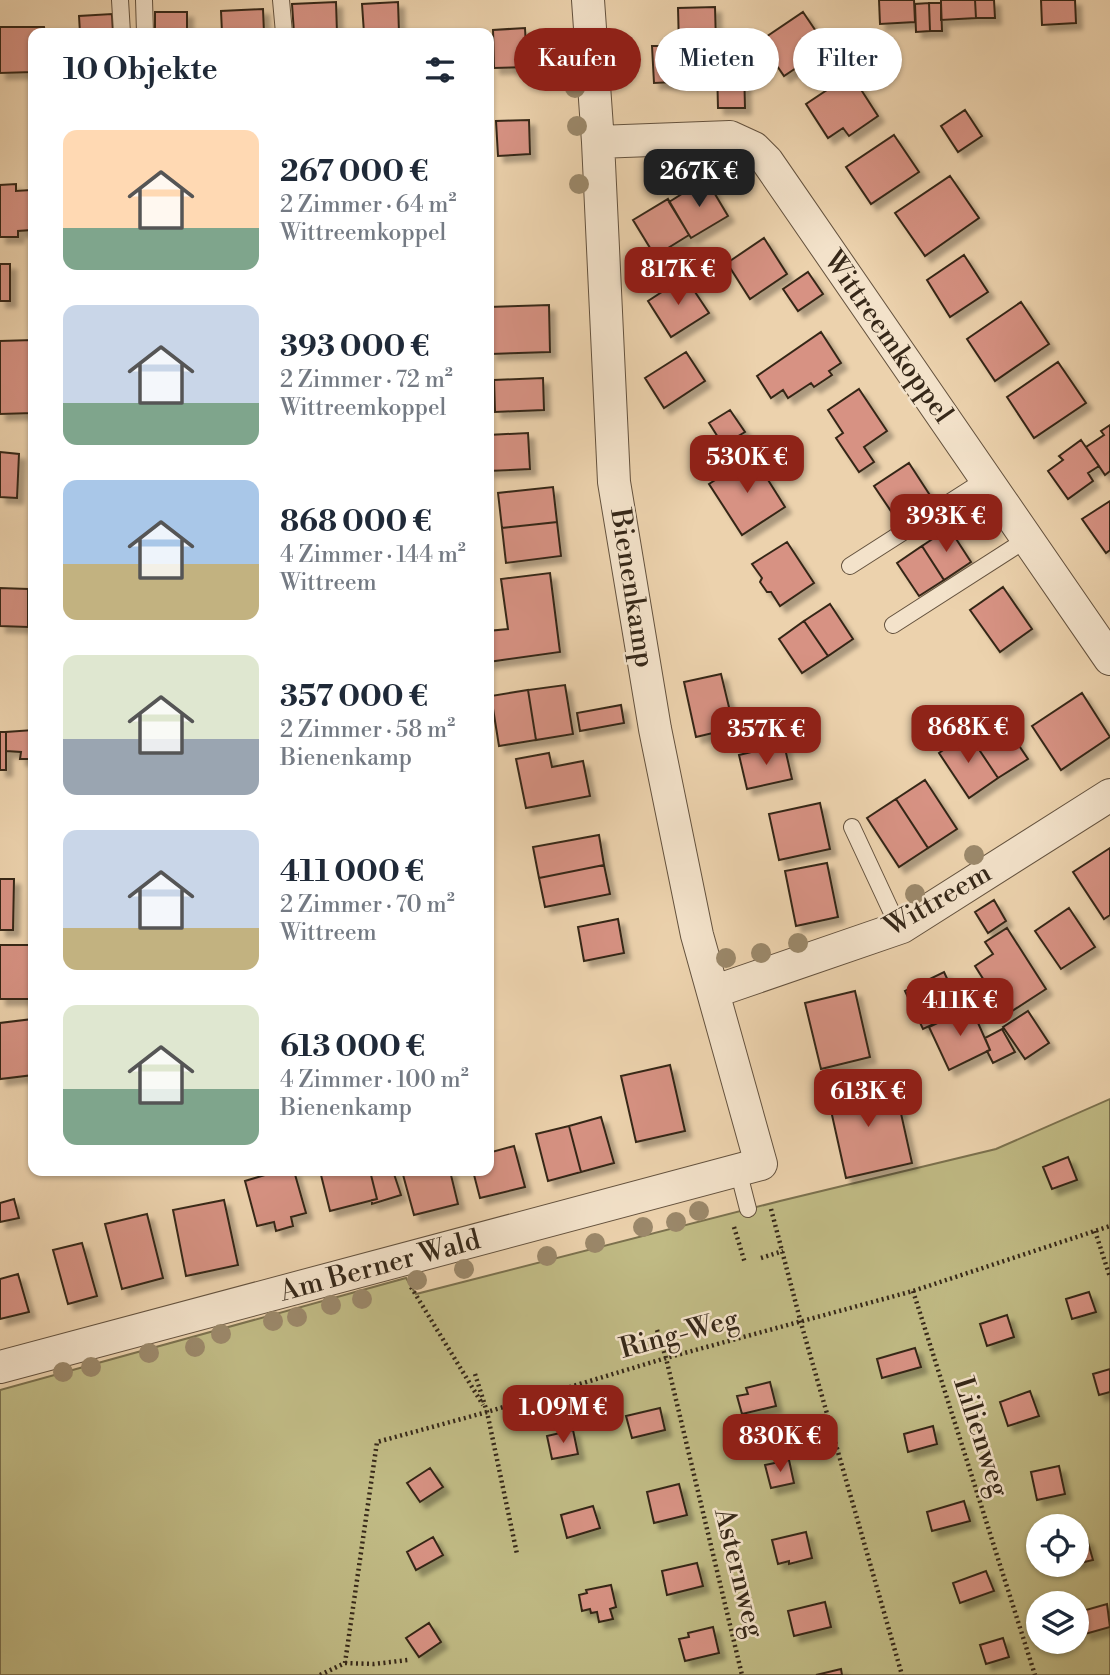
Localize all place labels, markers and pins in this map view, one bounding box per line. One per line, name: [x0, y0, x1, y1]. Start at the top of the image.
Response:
pin: 267K €: [642, 150, 756, 209]
pin: 817K €: [621, 247, 735, 307]
pin: 530K €: [690, 435, 804, 495]
pin: 393K €: [889, 494, 1003, 554]
pin: 868K €: [911, 706, 1025, 765]
pin: 357K €: [709, 708, 823, 767]
pin: 411K €: [903, 978, 1017, 1038]
pin: 613K €: [811, 1070, 925, 1129]
pin: 1.09M €: [498, 1386, 628, 1445]
pin: 830K €: [723, 1414, 837, 1474]

